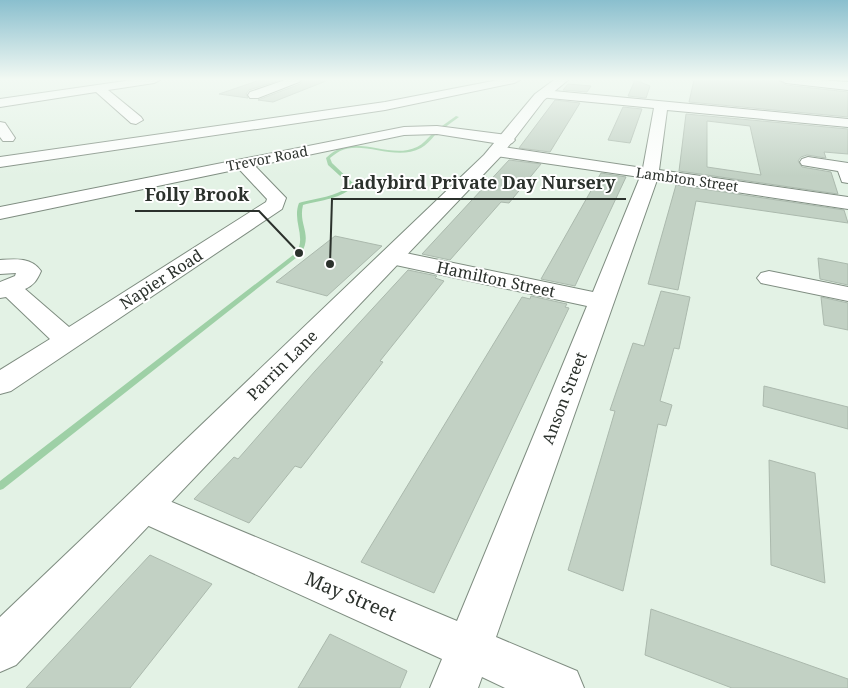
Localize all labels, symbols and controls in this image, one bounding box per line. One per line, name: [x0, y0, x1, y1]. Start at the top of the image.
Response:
street label: Trevor Road: [225, 141, 310, 175]
street label: Lambton Street: [635, 162, 739, 196]
callout: Ladybird Private Day Nursery: [332, 166, 626, 199]
text: Ladybird Private Day Nursery: [342, 170, 616, 194]
callout: Folly Brook: [135, 178, 259, 211]
text: Folly Brook: [145, 182, 250, 206]
street label: Napier Road: [115, 244, 207, 314]
street label: Hamilton Street: [435, 256, 558, 302]
street label: Parrin Lane: [242, 325, 322, 405]
street label: Anson Street: [536, 348, 592, 447]
street label: May Street: [301, 565, 401, 627]

